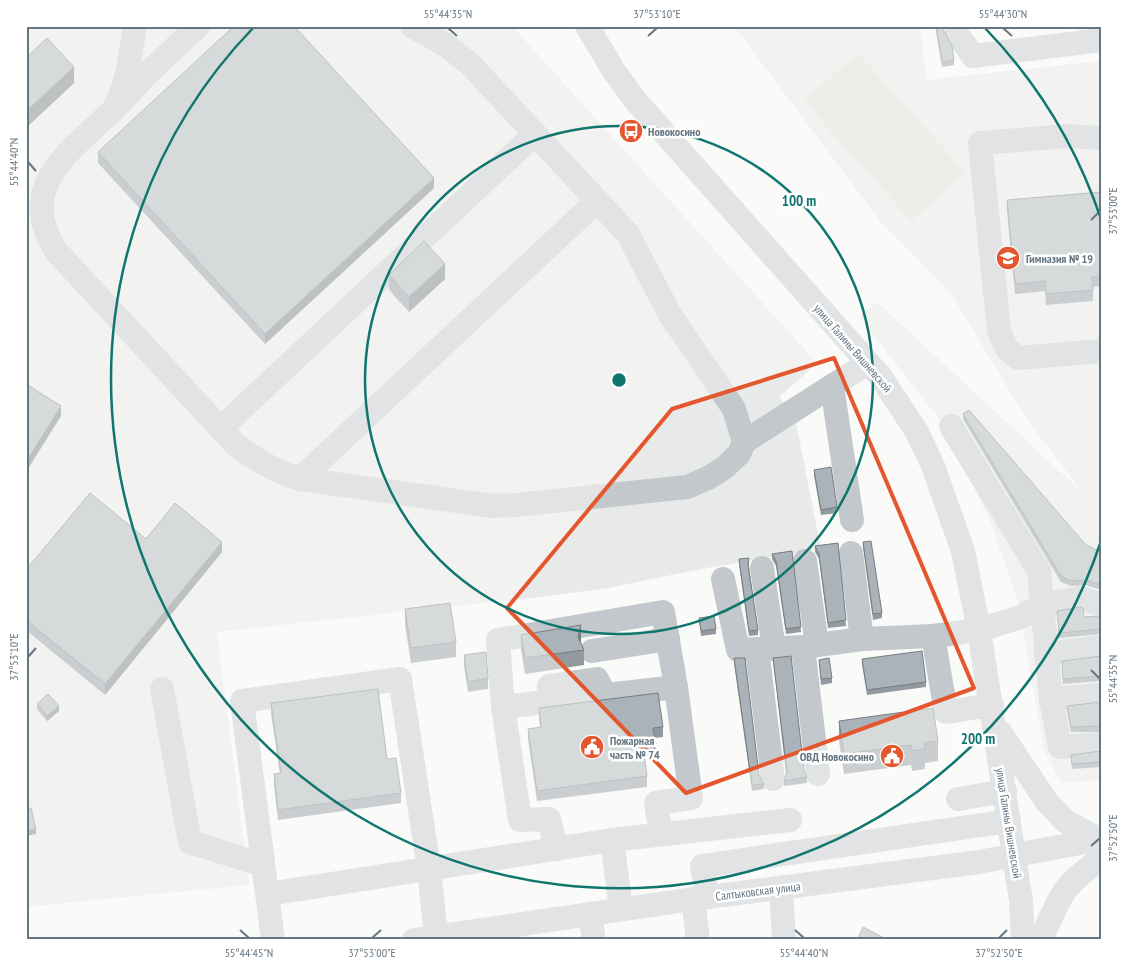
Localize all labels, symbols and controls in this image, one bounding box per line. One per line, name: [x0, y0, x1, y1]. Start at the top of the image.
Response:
text: 55°44'35"N: [424, 6, 472, 21]
text: 37°53'10"E: [633, 6, 681, 21]
text: 55°44'30"N: [979, 6, 1027, 21]
bus stop icon: Новокосино: [618, 118, 644, 144]
place label: Новокосино: [648, 124, 701, 139]
text: 55°44'40"N: [6, 138, 21, 186]
text: 37°53'00"E: [1105, 187, 1120, 235]
text: 100 m: [782, 191, 816, 210]
school or university icon: Гимназия № 19: [995, 245, 1021, 271]
place label: Гимназия № 19: [1026, 251, 1093, 266]
street label: улица Галины Вишневской: [811, 301, 895, 395]
centre of rings: [610, 371, 628, 389]
text: 37°53'10"E: [6, 633, 21, 681]
text: 55°44'35"N: [1105, 655, 1120, 703]
text: 200 m: [961, 729, 995, 748]
place label: Пожарная часть № 74: [610, 733, 660, 762]
public building icon: Пожарная часть № 74: [579, 734, 605, 760]
public building icon: ОВД Новокосино: [879, 743, 905, 769]
place label: ОВД Новокосино: [800, 749, 875, 764]
street label: улица Галины Вишневской: [993, 767, 1025, 879]
text: 37°52'50"E: [1105, 814, 1120, 862]
street label: Салтыковская улица: [715, 878, 802, 904]
text: 55°44'45"N: [225, 945, 273, 960]
text: 37°53'00"E: [348, 945, 396, 960]
text: 55°44'40"N: [780, 945, 828, 960]
text: 37°52'50"E: [975, 945, 1023, 960]

